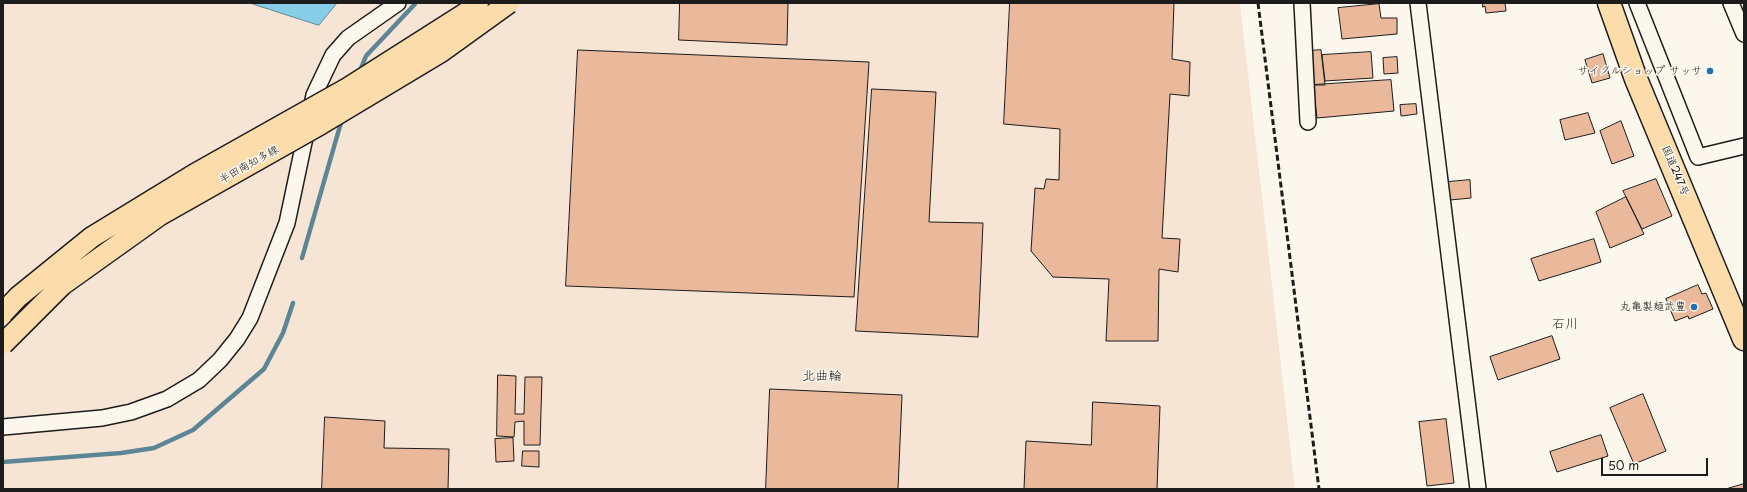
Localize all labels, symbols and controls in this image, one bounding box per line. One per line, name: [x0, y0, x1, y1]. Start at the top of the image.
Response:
place label: サイクルショップ サッサ: [1577, 64, 1702, 78]
marker: サイクルショップ サッサ: [1705, 66, 1715, 76]
street label: 半田南知多線: [217, 143, 281, 187]
street label: 国道247号: [1658, 144, 1692, 198]
place label: 丸亀製麺武豊: [1620, 300, 1686, 314]
marker: 丸亀製麺武豊: [1689, 302, 1699, 312]
district label: 石川: [1552, 316, 1578, 332]
district label: 北曲輪: [803, 368, 841, 384]
scale bar: [1603, 450, 1710, 476]
text: 50 m: [1608, 456, 1639, 474]

